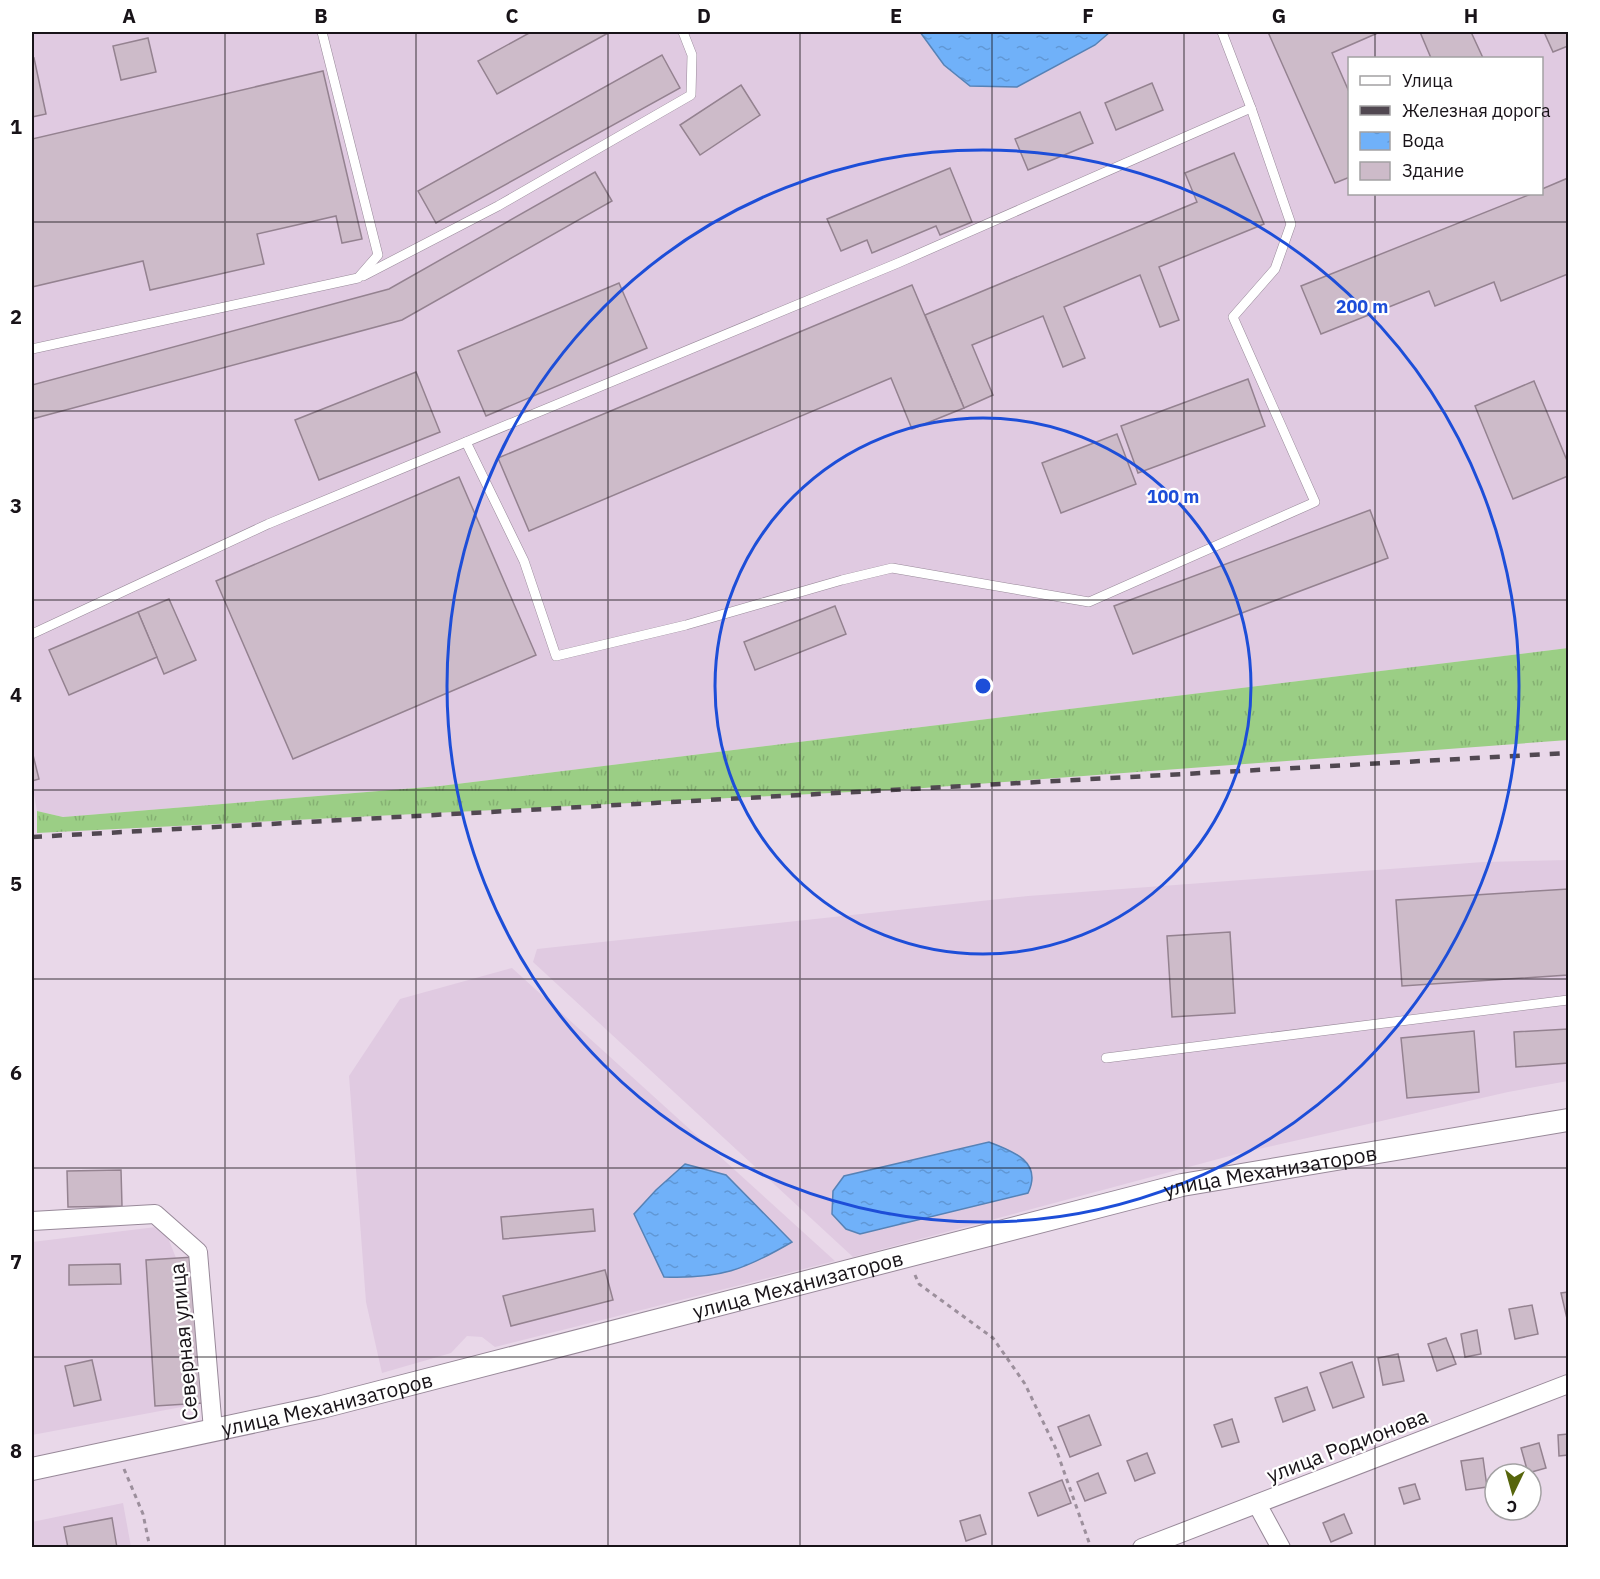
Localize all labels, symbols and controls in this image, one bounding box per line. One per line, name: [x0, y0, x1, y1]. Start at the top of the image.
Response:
text: A: [122, 2, 136, 29]
text: B: [314, 2, 328, 29]
text: C: [505, 2, 519, 29]
text: D: [697, 2, 711, 29]
text: E: [890, 2, 902, 29]
text: F: [1082, 2, 1094, 29]
text: G: [1272, 2, 1286, 29]
text: H: [1464, 2, 1478, 29]
legend: [1348, 57, 1543, 195]
text: Улица: [1402, 69, 1453, 92]
text: Железная дорога: [1402, 99, 1551, 122]
text: 1: [10, 113, 22, 140]
text: Вода: [1402, 129, 1445, 152]
text: Здание: [1402, 159, 1464, 182]
text: 200 m: [1336, 295, 1388, 318]
text: 2: [10, 303, 22, 330]
text: 100 m: [1147, 485, 1199, 508]
text: 3: [10, 492, 22, 519]
centre of rings: [973, 676, 993, 696]
text: 4: [10, 681, 22, 708]
text: 5: [10, 870, 22, 897]
text: 6: [10, 1059, 22, 1086]
street label: улица Механизаторов: [1160, 1138, 1379, 1203]
street label: улица Механизаторов: [690, 1244, 906, 1325]
text: 7: [10, 1248, 22, 1275]
street label: Северная улица: [162, 1262, 204, 1422]
street label: улица Механизаторов: [219, 1365, 436, 1442]
street label: улица Родионова: [1262, 1401, 1432, 1489]
text: 8: [10, 1437, 22, 1464]
north arrow: [1483, 1462, 1543, 1522]
text: С: [1506, 1497, 1518, 1517]

